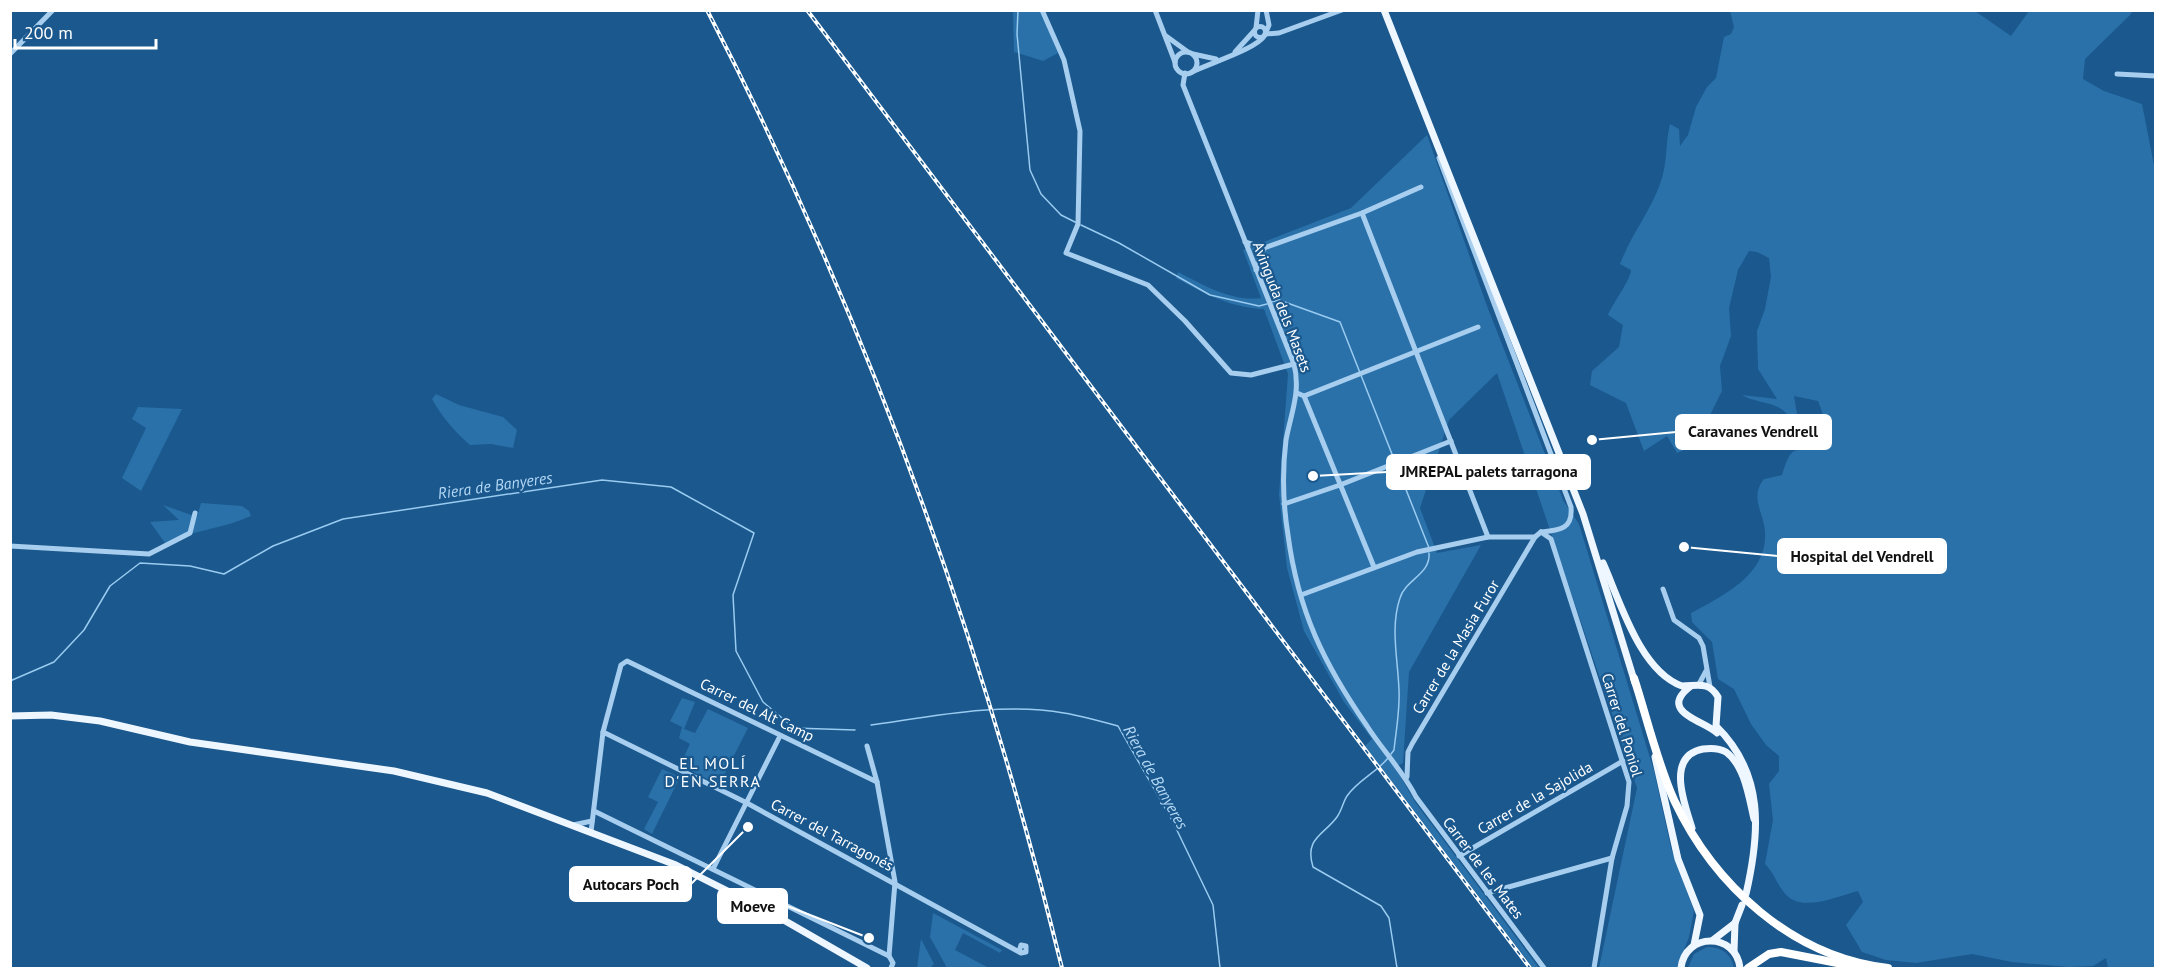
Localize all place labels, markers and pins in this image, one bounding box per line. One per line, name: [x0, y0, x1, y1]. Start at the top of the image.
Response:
callout: Caravanes Vendrell: [1676, 415, 1831, 449]
callout: JMREPAL palets tarragona: [1387, 455, 1590, 489]
callout: Hospital del Vendrell: [1778, 539, 1946, 573]
callout: Autocars Poch: [570, 867, 691, 901]
callout: Moeve: [718, 889, 787, 923]

